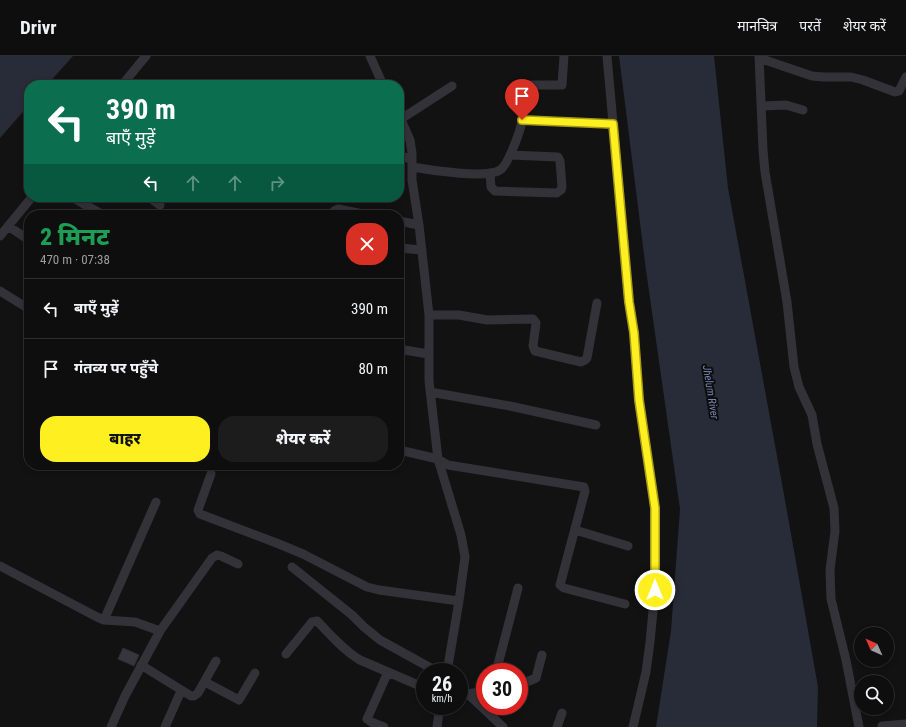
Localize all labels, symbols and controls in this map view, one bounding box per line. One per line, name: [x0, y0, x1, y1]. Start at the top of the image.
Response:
text: Drivr: [20, 16, 57, 39]
text: मानचित्र: [737, 18, 777, 34]
text: परतें: [799, 18, 821, 34]
text: शेयर करें: [843, 18, 886, 34]
pin: [505, 79, 539, 120]
icon: arrive: [511, 85, 533, 107]
text: 390 m: [106, 93, 176, 126]
icon: left: [40, 96, 92, 148]
text: बाएँ मुड़ें: [106, 127, 155, 148]
icon: left: [140, 172, 162, 194]
icon: ahead: [182, 172, 204, 194]
icon: ahead: [224, 172, 246, 194]
icon: right: [266, 172, 288, 194]
text: 2 मिनट: [40, 223, 109, 251]
button: close: [346, 223, 388, 265]
text: 470 m · 07:38: [40, 252, 110, 267]
icon: left: [40, 298, 62, 320]
text: बाएँ मुड़ें: [74, 299, 119, 317]
text: 390 m: [351, 300, 388, 318]
icon: arrive: [40, 358, 62, 380]
text: गंतव्य पर पहुँचे: [74, 359, 158, 377]
text: 80 m: [358, 360, 388, 378]
water label: Jhelum River: [700, 364, 721, 421]
button: बाहर: [40, 416, 210, 462]
button: शेयर करें: [218, 416, 388, 462]
position arrow: [634, 569, 676, 611]
north arrow: [854, 627, 894, 667]
map controls: [854, 627, 894, 715]
speed limit sign: 30: [476, 663, 528, 715]
text: 26: [432, 672, 452, 696]
button: search: [854, 675, 894, 715]
text: km/h: [432, 693, 452, 704]

